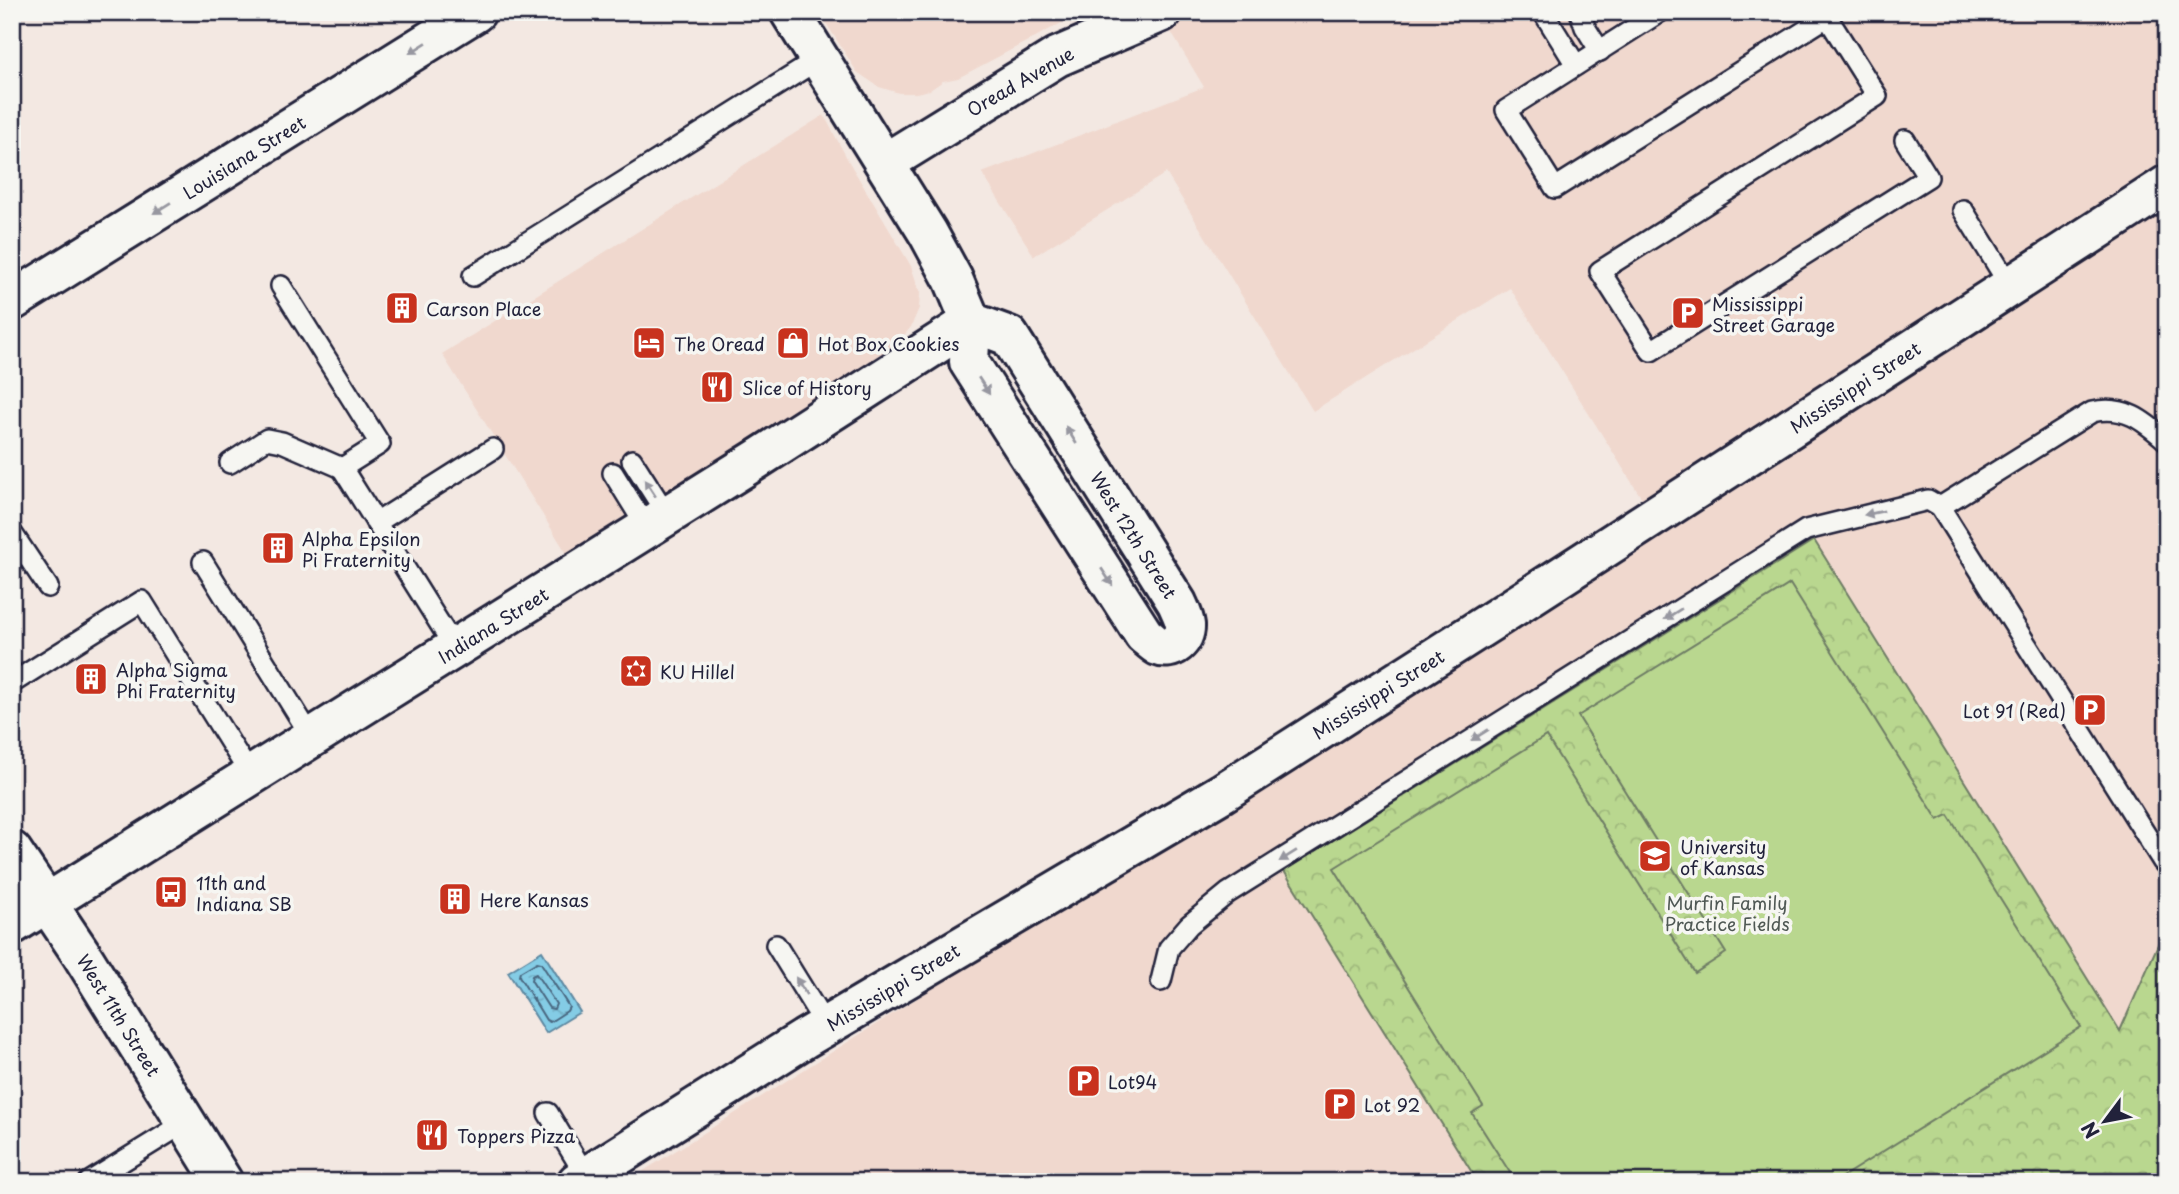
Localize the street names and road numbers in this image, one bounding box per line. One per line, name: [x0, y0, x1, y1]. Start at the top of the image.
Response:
street label: Oread Avenue: [961, 39, 1079, 123]
street label: Louisiana Street: [177, 108, 311, 206]
street label: Mississippi Street: [1784, 335, 1926, 439]
street label: West 12th Street: [1084, 466, 1184, 604]
street label: Indiana Street: [432, 580, 554, 670]
street label: Mississippi Street: [1307, 643, 1449, 745]
street label: Mississippi Street: [821, 937, 965, 1037]
street label: West 11th Street: [71, 949, 167, 1081]

